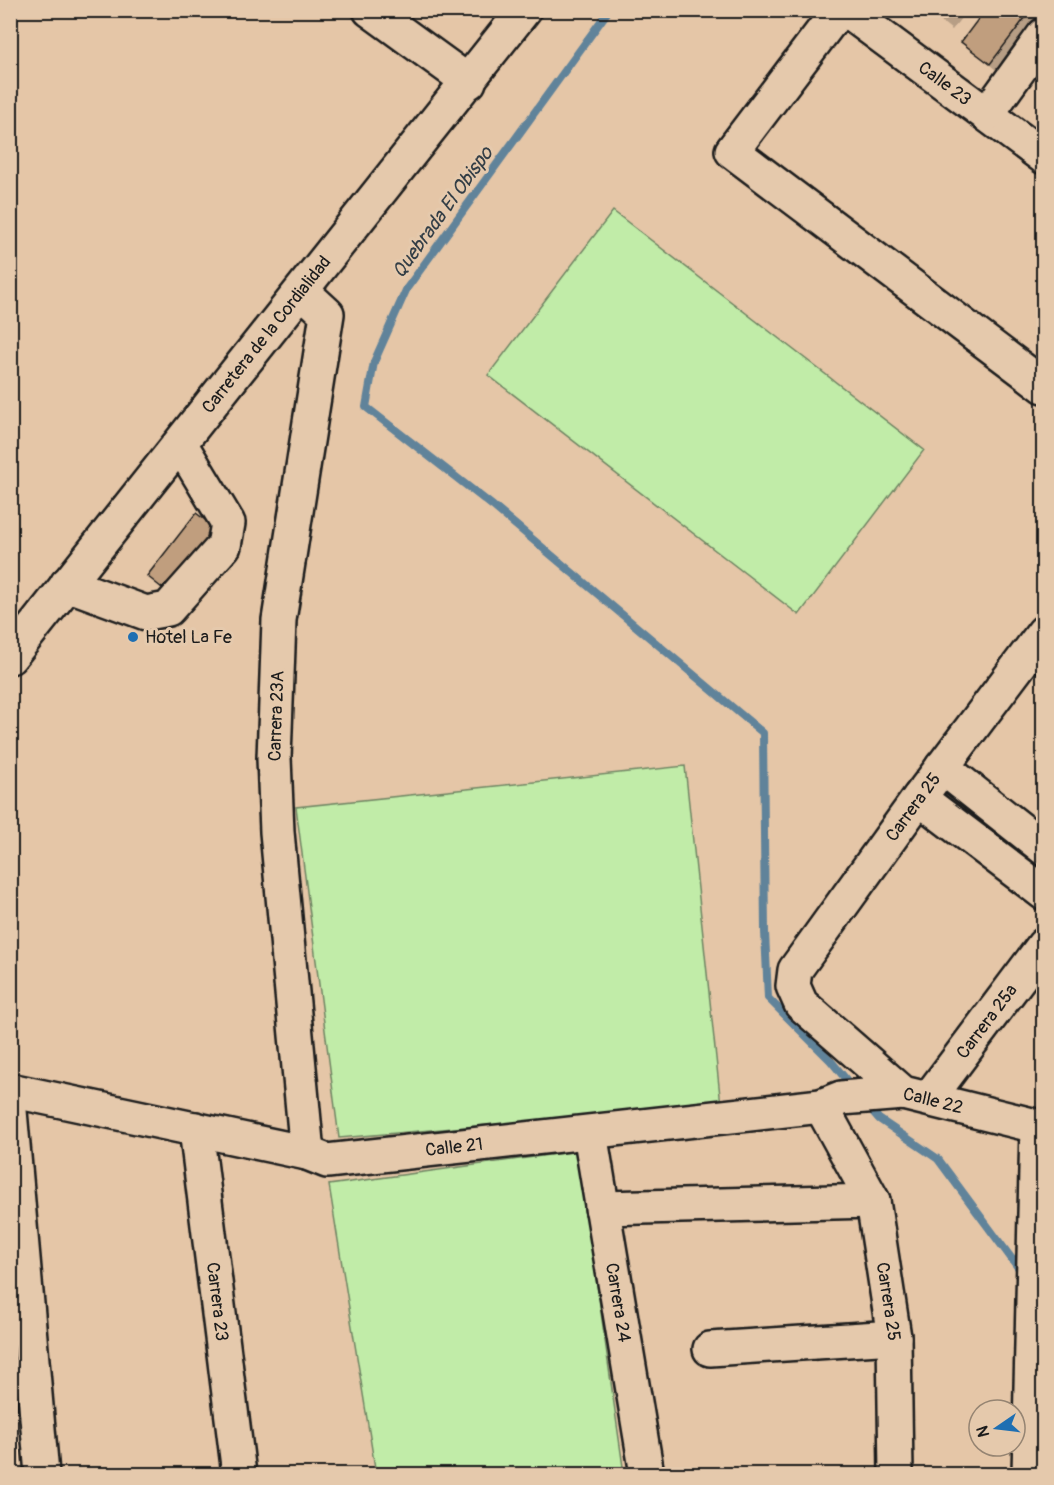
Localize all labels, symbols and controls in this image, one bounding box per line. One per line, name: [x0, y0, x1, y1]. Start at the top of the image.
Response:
street label: Calle 23: [913, 56, 976, 111]
water label: Quebrada El Obispo: [386, 141, 499, 283]
street label: Carretera de la Cordialidad: [197, 251, 336, 418]
place label: Hotel La Fe: [145, 626, 232, 649]
marker: Hotel La Fe: [126, 630, 140, 644]
street label: Carrera 23A: [263, 670, 290, 762]
street label: Carrera 25: [881, 768, 946, 846]
street label: Carrera 25a: [952, 980, 1023, 1064]
street label: Calle 22: [901, 1082, 965, 1119]
street label: Calle 21: [424, 1133, 484, 1162]
street label: Carrera 23: [201, 1261, 233, 1342]
street label: Carrera 24: [600, 1261, 636, 1345]
street label: Carrera 25: [871, 1261, 905, 1343]
north arrow: [967, 1398, 1027, 1458]
text: N: [972, 1424, 994, 1439]

